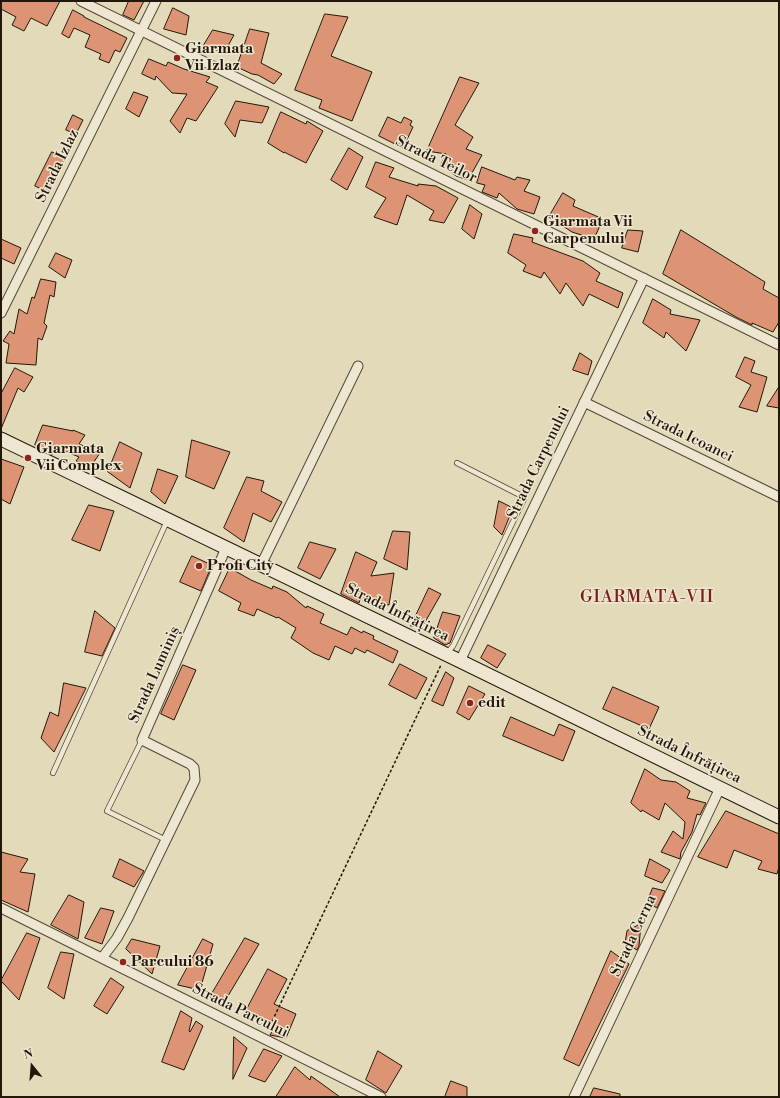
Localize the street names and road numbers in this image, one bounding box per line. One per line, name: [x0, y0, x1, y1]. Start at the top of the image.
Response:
street label: Strada Izlaz: [33, 126, 83, 206]
street label: Strada Teilor: [392, 133, 480, 187]
street label: Strada Carpenului: [504, 404, 574, 522]
street label: Strada Icoanei: [640, 407, 736, 467]
street label: Strada Înfrățirea: [342, 580, 452, 646]
street label: Strada Luminiș: [126, 624, 184, 726]
street label: Strada Înfrățirea: [634, 722, 744, 788]
street label: Strada Cerna: [607, 892, 661, 980]
street label: Strada Parcului: [189, 980, 291, 1042]

